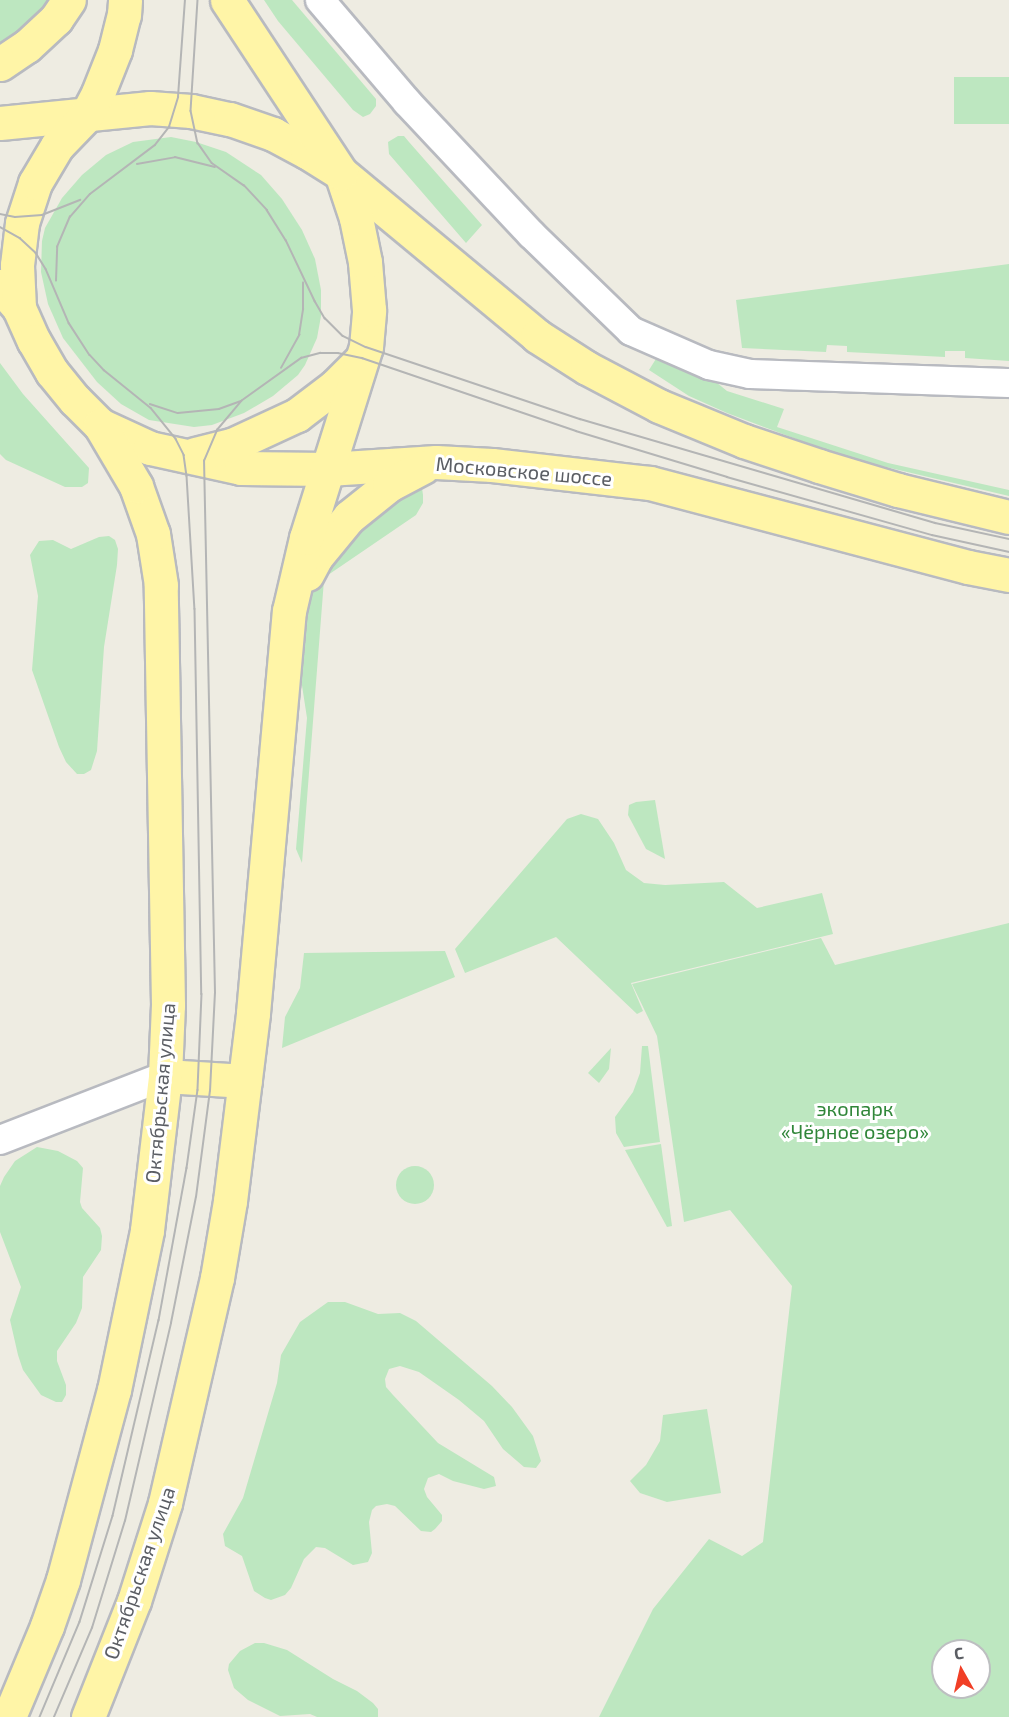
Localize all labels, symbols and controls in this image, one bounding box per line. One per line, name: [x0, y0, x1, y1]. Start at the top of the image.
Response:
street label: Московское шоссе: [435, 451, 613, 491]
street label: Октябрьская улица: [140, 1002, 180, 1184]
park label: экопарк «Чёрное озеро»: [781, 1096, 929, 1143]
street label: Октябрьская улица: [98, 1484, 180, 1662]
north arrow: [931, 1639, 991, 1699]
text: С: [953, 1643, 965, 1663]

